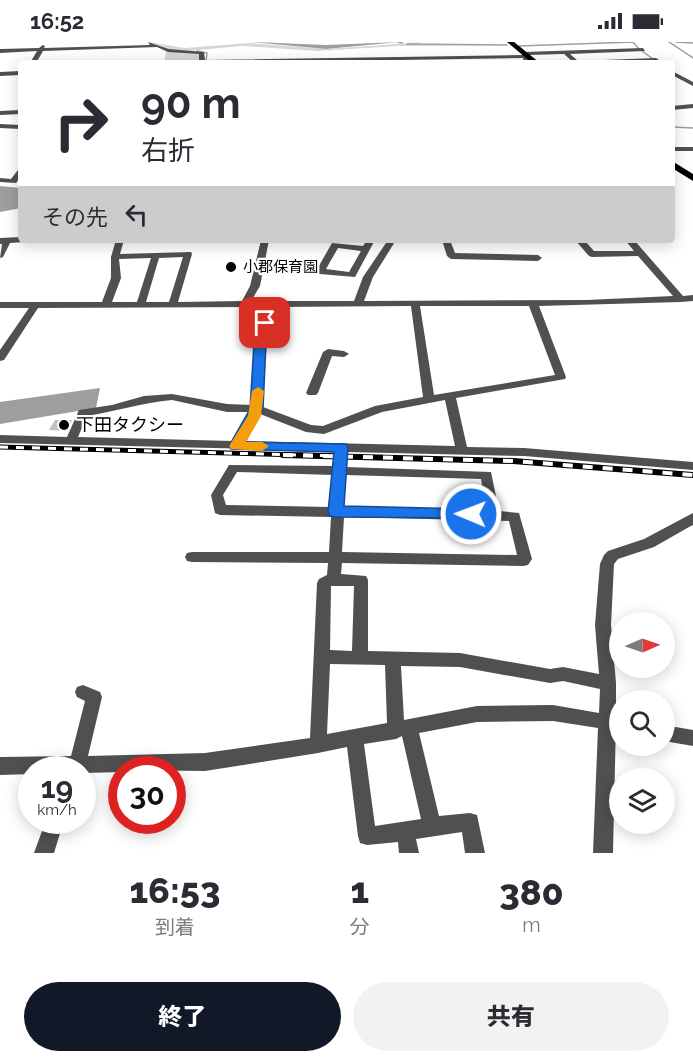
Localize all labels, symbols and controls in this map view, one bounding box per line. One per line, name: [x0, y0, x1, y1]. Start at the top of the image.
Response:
text: 16:52: [30, 8, 84, 34]
text: 90 m: [141, 79, 241, 128]
icon: right: [42, 84, 120, 162]
text: 右折: [141, 135, 195, 166]
icon: left: [120, 198, 153, 231]
text: その先: [42, 204, 108, 230]
place label: 小郡保育園: [243, 258, 318, 276]
marker: 小郡保育園: [224, 260, 238, 274]
pin: [239, 297, 290, 348]
icon: arrive: [248, 306, 281, 339]
place label: 下田タクシー: [76, 414, 184, 435]
marker: 下田タクシー: [57, 418, 71, 432]
position arrow: [439, 482, 503, 546]
north arrow: [609, 612, 675, 678]
map controls: [609, 612, 675, 834]
button: search: [609, 690, 675, 756]
speed limit sign: 30: [108, 756, 186, 834]
button: layers: [609, 768, 675, 834]
text: 19: [41, 770, 73, 805]
text: km/h: [37, 801, 77, 819]
text: 16:53: [129, 869, 220, 911]
text: 1: [350, 869, 369, 911]
text: 380: [499, 871, 564, 913]
text: m: [522, 913, 541, 937]
text: 到着: [155, 915, 195, 939]
text: 分: [350, 915, 370, 939]
button: 終了: [24, 982, 341, 1051]
button: 共有: [353, 982, 669, 1051]

